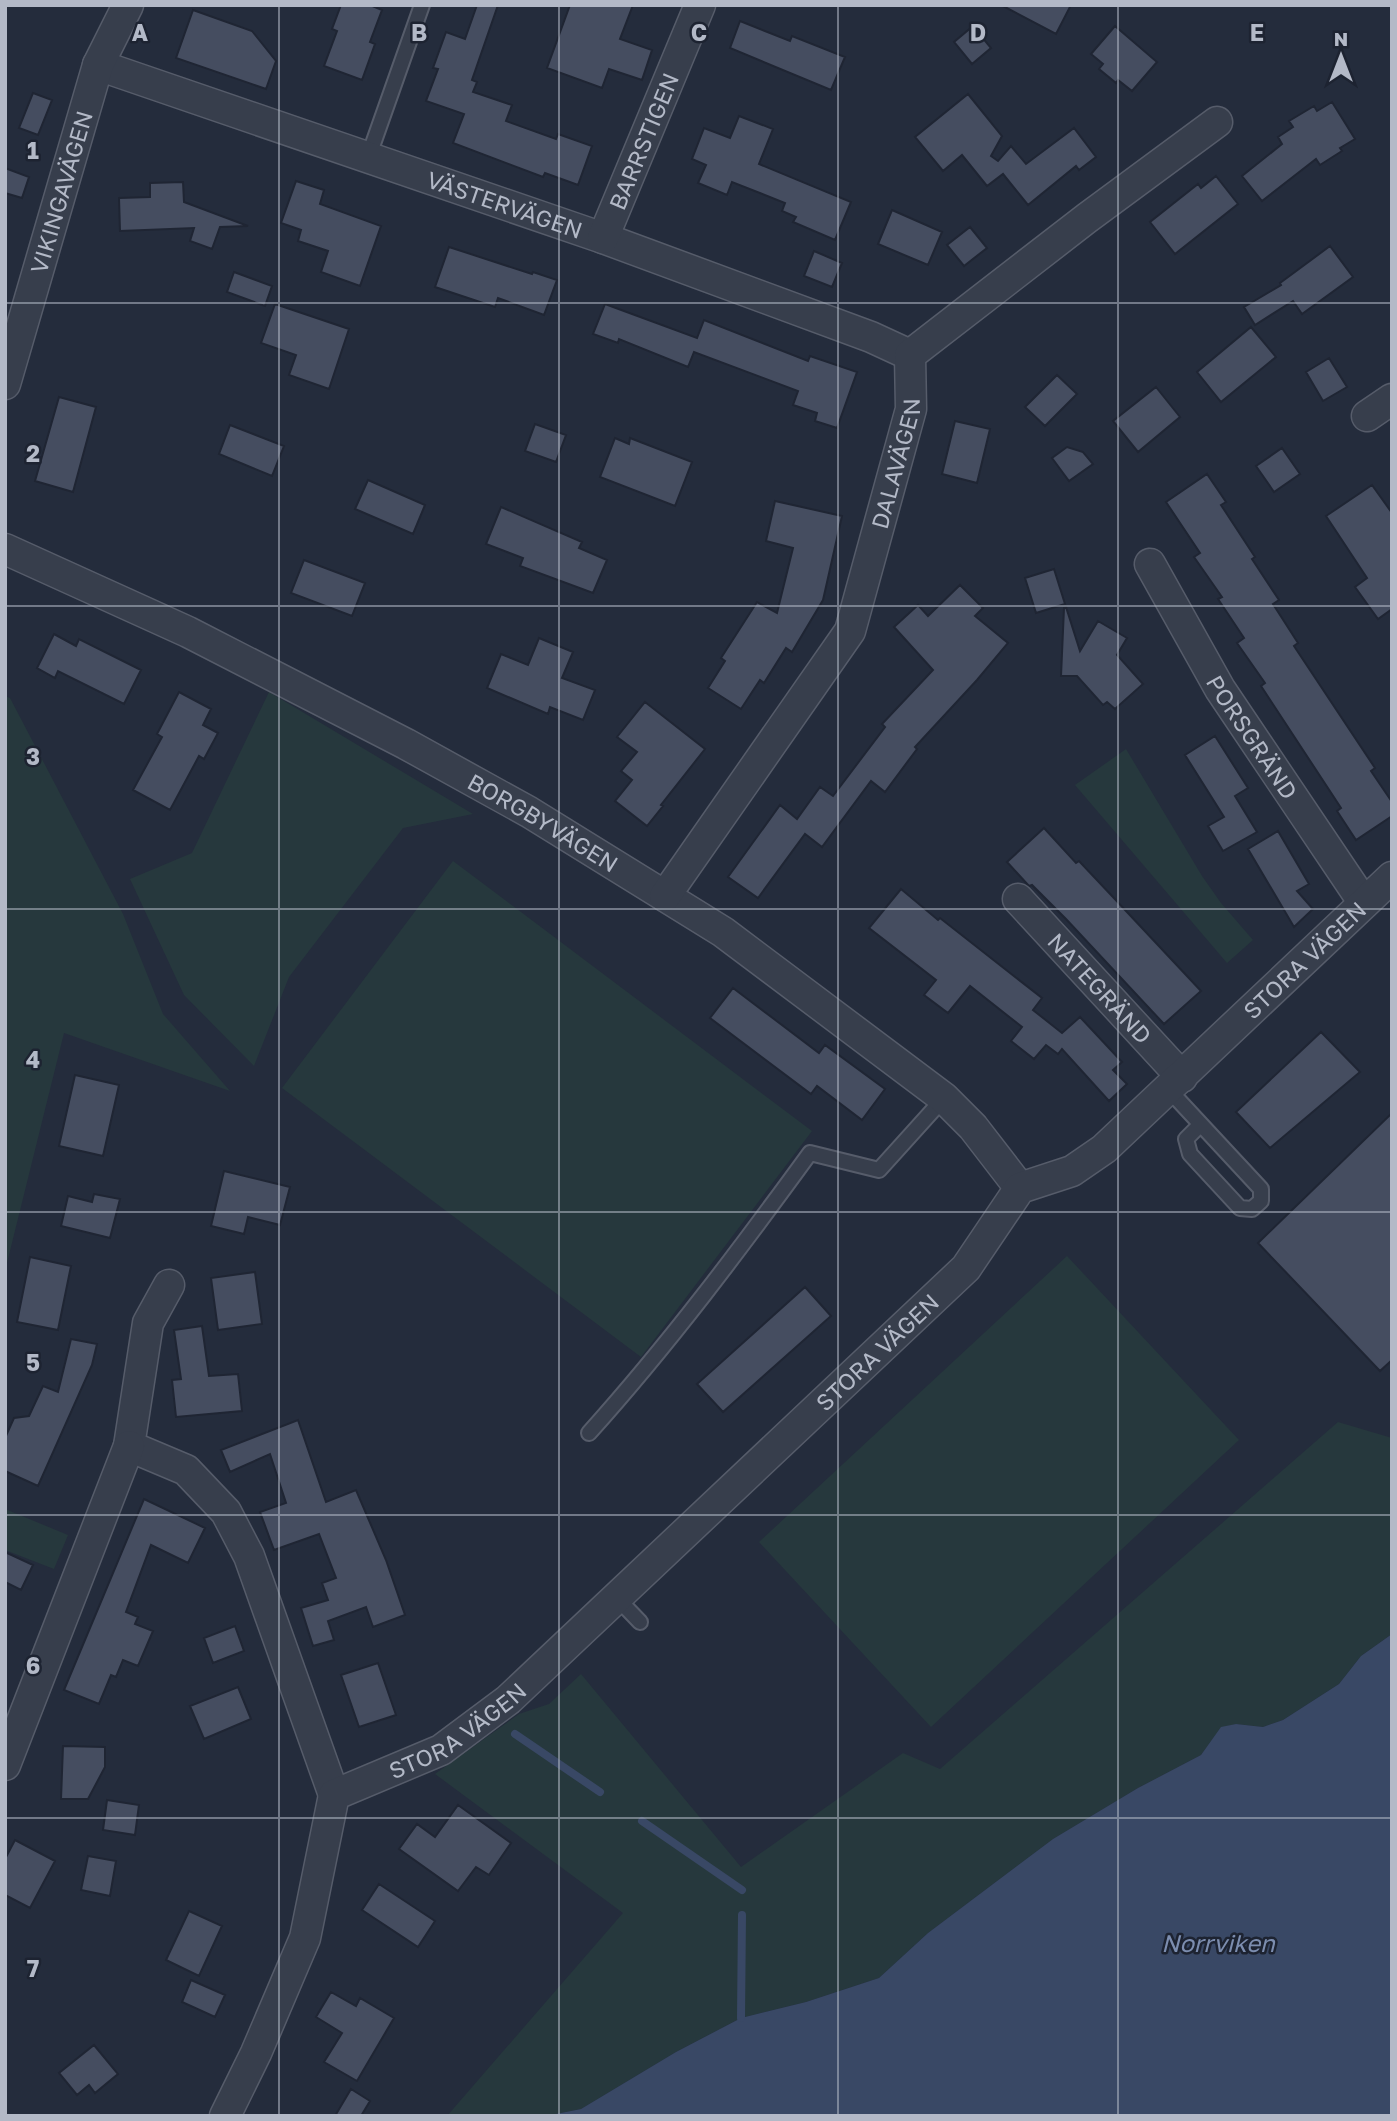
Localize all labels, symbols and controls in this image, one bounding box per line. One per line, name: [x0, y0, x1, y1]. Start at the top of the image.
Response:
text: A: [132, 18, 149, 46]
text: B: [411, 18, 427, 46]
text: C: [691, 18, 707, 46]
text: D: [970, 18, 986, 46]
text: E: [1250, 18, 1264, 46]
north arrow: [1306, 21, 1376, 91]
text: N: [1334, 27, 1348, 50]
street label: BARRSTIGEN: [602, 69, 684, 214]
street label: VIKINGAVÄGEN: [24, 107, 98, 277]
text: 1: [27, 136, 39, 164]
street label: VÄSTERVÄGEN: [423, 165, 586, 244]
street label: DALAVÄGEN: [865, 398, 925, 532]
text: 2: [26, 439, 40, 467]
street label: PORSGRÄND: [1201, 670, 1304, 804]
text: 3: [26, 742, 40, 770]
street label: BORGBYVÄGEN: [463, 767, 623, 878]
street label: STORA VÄGEN: [1237, 895, 1371, 1024]
street label: NATEGRÄND: [1042, 927, 1158, 1049]
text: 4: [26, 1045, 40, 1073]
street label: STORA VÄGEN: [810, 1288, 944, 1416]
text: 5: [26, 1348, 40, 1376]
text: 6: [26, 1651, 40, 1679]
street label: STORA VÄGEN: [385, 1677, 532, 1784]
water label: Norrviken: [1161, 1928, 1276, 1957]
text: 7: [27, 1954, 39, 1982]

